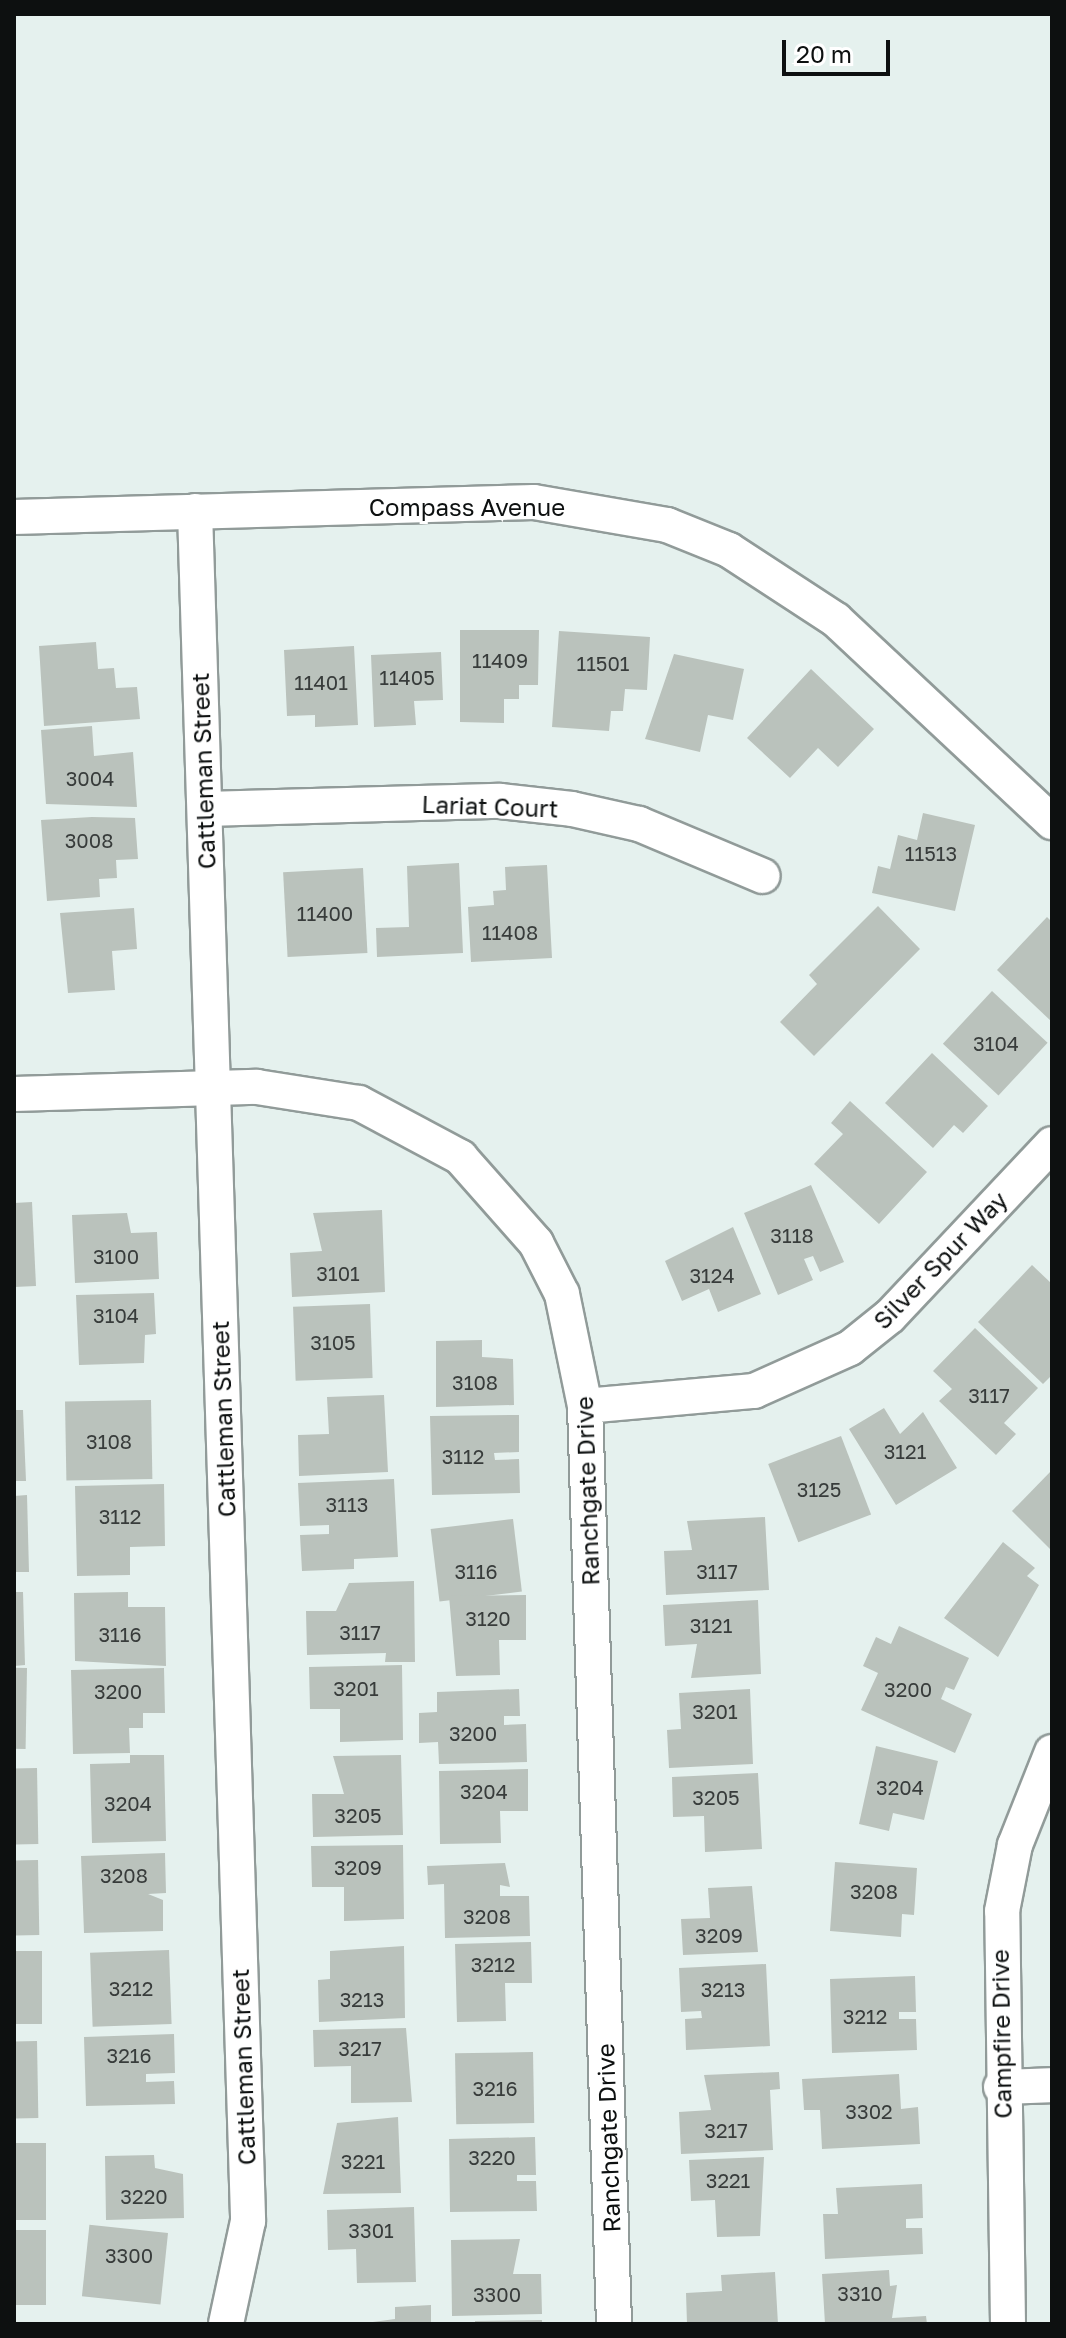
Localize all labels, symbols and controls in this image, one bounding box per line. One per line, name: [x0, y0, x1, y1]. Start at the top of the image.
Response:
scale bar: [786, 24, 894, 74]
text: 20 m: [796, 39, 852, 68]
street label: Compass Avenue: [369, 493, 565, 521]
house number: 11409: [472, 648, 528, 672]
house number: 11501: [576, 651, 630, 675]
house number: 11405: [379, 665, 435, 689]
house number: 11401: [294, 670, 348, 694]
street label: Cattleman Street: [185, 672, 221, 870]
house number: 3004: [66, 766, 114, 790]
street label: Lariat Court: [421, 789, 559, 823]
house number: 3008: [65, 828, 113, 852]
house number: 11513: [905, 841, 957, 865]
house number: 11400: [297, 901, 353, 925]
house number: 11408: [482, 920, 538, 944]
house number: 3104: [973, 1031, 1019, 1055]
street label: Silver Spur Way: [867, 1185, 1013, 1335]
house number: 3118: [770, 1223, 814, 1247]
house number: 3100: [93, 1244, 139, 1268]
house number: 3101: [316, 1261, 360, 1285]
house number: 3124: [689, 1263, 735, 1287]
house number: 3104: [93, 1303, 139, 1327]
street label: Cattleman Street: [205, 1320, 241, 1518]
house number: 3105: [310, 1330, 356, 1354]
house number: 3108: [452, 1370, 498, 1394]
house number: 3117: [968, 1383, 1010, 1407]
street label: Ranchgate Drive: [569, 1396, 605, 1586]
house number: 3108: [86, 1429, 132, 1453]
house number: 3121: [884, 1439, 926, 1463]
house number: 3112: [442, 1444, 484, 1468]
house number: 3125: [797, 1477, 841, 1501]
house number: 3113: [326, 1492, 368, 1516]
house number: 3112: [99, 1504, 141, 1528]
house number: 3116: [454, 1559, 498, 1583]
house number: 3117: [696, 1559, 738, 1583]
house number: 3120: [465, 1606, 511, 1630]
house number: 3121: [690, 1613, 732, 1637]
house number: 3117: [339, 1620, 381, 1644]
house number: 3116: [98, 1622, 142, 1646]
house number: 3201: [333, 1676, 379, 1700]
house number: 3200: [884, 1677, 932, 1701]
house number: 3200: [94, 1679, 142, 1703]
house number: 3201: [692, 1699, 738, 1723]
house number: 3200: [449, 1721, 497, 1745]
house number: 3204: [876, 1775, 924, 1799]
house number: 3204: [460, 1779, 508, 1803]
house number: 3205: [692, 1785, 740, 1809]
house number: 3204: [104, 1791, 152, 1815]
house number: 3205: [334, 1803, 382, 1827]
house number: 3209: [334, 1855, 382, 1879]
house number: 3208: [100, 1863, 148, 1887]
house number: 3208: [850, 1879, 898, 1903]
house number: 3208: [463, 1904, 511, 1928]
house number: 3209: [695, 1923, 743, 1947]
street label: Campfire Drive: [985, 1949, 1017, 2119]
house number: 3212: [471, 1952, 515, 1976]
street label: Cattleman Street: [225, 1968, 261, 2166]
house number: 3212: [109, 1976, 153, 2000]
house number: 3213: [701, 1977, 745, 2001]
house number: 3213: [340, 1987, 384, 2011]
house number: 3212: [843, 2004, 887, 2028]
house number: 3217: [338, 2036, 382, 2060]
house number: 3216: [106, 2043, 152, 2067]
street label: Ranchgate Drive: [590, 2043, 626, 2233]
house number: 3216: [472, 2076, 518, 2100]
house number: 3302: [845, 2099, 893, 2123]
house number: 3217: [704, 2118, 748, 2142]
house number: 3220: [468, 2145, 516, 2169]
house number: 3221: [341, 2149, 385, 2173]
house number: 3221: [706, 2168, 750, 2192]
house number: 3220: [120, 2184, 168, 2208]
house number: 3301: [348, 2218, 394, 2242]
house number: 3300: [105, 2243, 153, 2267]
house number: 3310: [837, 2281, 883, 2305]
house number: 3300: [473, 2282, 521, 2306]

